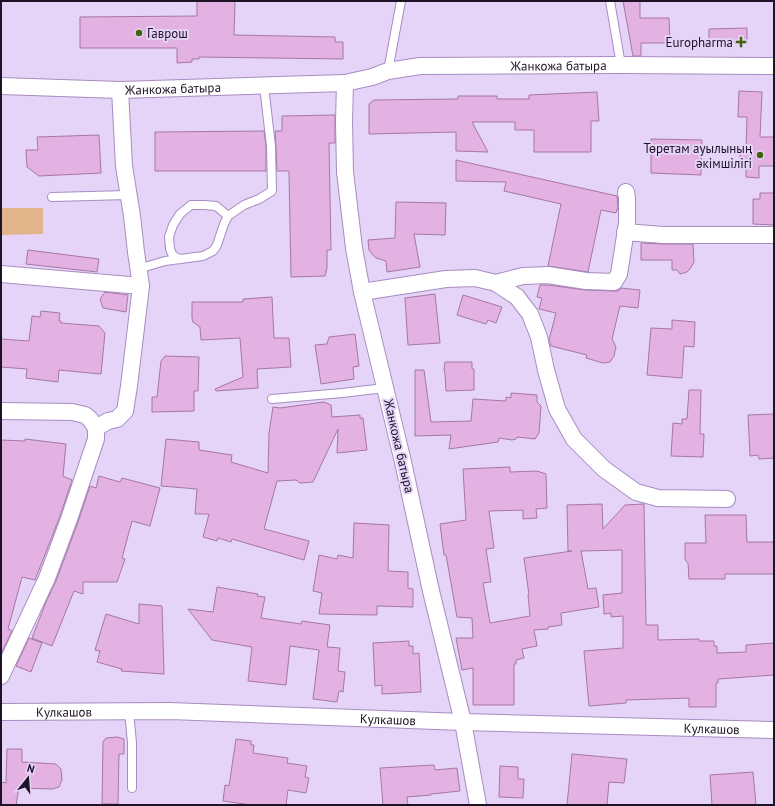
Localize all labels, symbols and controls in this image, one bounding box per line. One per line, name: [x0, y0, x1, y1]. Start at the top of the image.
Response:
place label: Гаврош: [147, 25, 188, 42]
marker: Гаврош: [134, 28, 144, 38]
place label: Europharma: [666, 34, 733, 51]
marker: Europharma: [736, 37, 746, 47]
street label: Жанкожа батыра: [509, 57, 607, 74]
street label: Жанкожа батыра: [124, 78, 221, 98]
place label: Төретам ауылының әкімшілігі: [643, 140, 752, 172]
marker: Төретам ауылының әкімшілігі: [755, 150, 765, 160]
street label: Жанкожа батыра: [380, 396, 418, 495]
street label: Кулкашов: [36, 703, 92, 720]
street label: Кулкашов: [359, 710, 416, 729]
street label: Кулкашов: [683, 719, 740, 738]
north arrow: [8, 758, 48, 798]
text: N: [25, 761, 36, 776]

